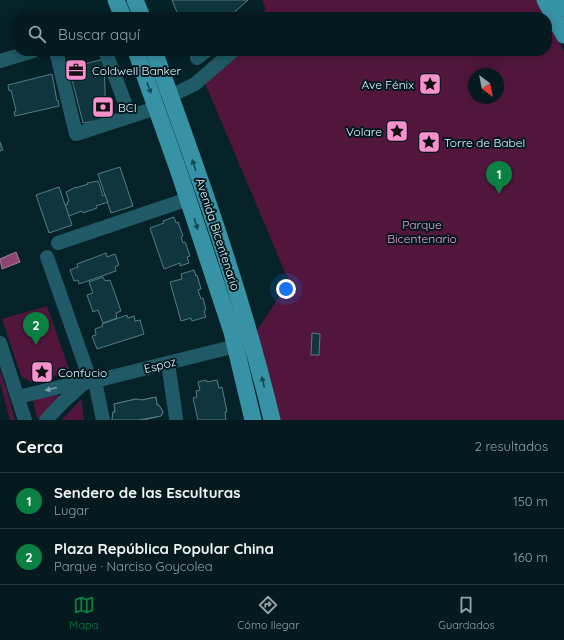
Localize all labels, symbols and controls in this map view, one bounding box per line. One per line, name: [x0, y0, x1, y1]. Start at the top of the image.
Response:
search box: [12, 12, 552, 56]
icon: search: [26, 23, 48, 45]
text: Buscar aquí: [58, 25, 140, 44]
office icon: Coldwell Banker: [63, 57, 89, 83]
place label: Coldwell Banker: [92, 63, 182, 78]
north arrow: [468, 68, 504, 104]
place icon: Ave Fénix: [417, 71, 443, 97]
place label: Ave Fénix: [362, 77, 414, 92]
one-way arrow: [146, 82, 152, 94]
bank icon: BCI: [90, 94, 116, 120]
place label: BCI: [118, 100, 137, 115]
place icon: Volare: [384, 118, 410, 144]
place label: Volare: [346, 124, 382, 139]
place icon: Torre de Babel: [416, 129, 442, 155]
place label: Torre de Babel: [444, 135, 525, 150]
one-way arrow: [191, 158, 197, 170]
pin: 1: [486, 161, 512, 194]
street label: Avenida Bicentenario: [193, 176, 243, 292]
park label: Parque Bicentenario: [387, 217, 457, 246]
one-way arrow: [193, 218, 199, 230]
your location: [276, 279, 296, 299]
pin: 2: [23, 312, 49, 345]
street label: Espoz: [142, 354, 178, 376]
place icon: Confucio: [29, 359, 55, 385]
place label: Confucio: [58, 365, 107, 380]
one-way arrow: [260, 376, 266, 388]
one-way arrow: [45, 386, 57, 392]
text: Cerca: [16, 436, 63, 457]
text: 2 resultados: [475, 438, 548, 454]
text: Sendero de las Esculturas: [54, 483, 240, 502]
text: 1: [26, 493, 32, 509]
text: 150 m: [513, 493, 548, 509]
text: Lugar: [54, 502, 89, 518]
text: Plaza República Popular China: [54, 539, 274, 558]
text: 2: [25, 549, 33, 565]
text: 160 m: [513, 549, 548, 565]
text: Parque · Narciso Goycolea: [54, 558, 213, 574]
tab: Mapa: [69, 594, 98, 632]
tab: Cómo llegar: [237, 594, 300, 632]
tab: Guardados: [438, 594, 495, 632]

